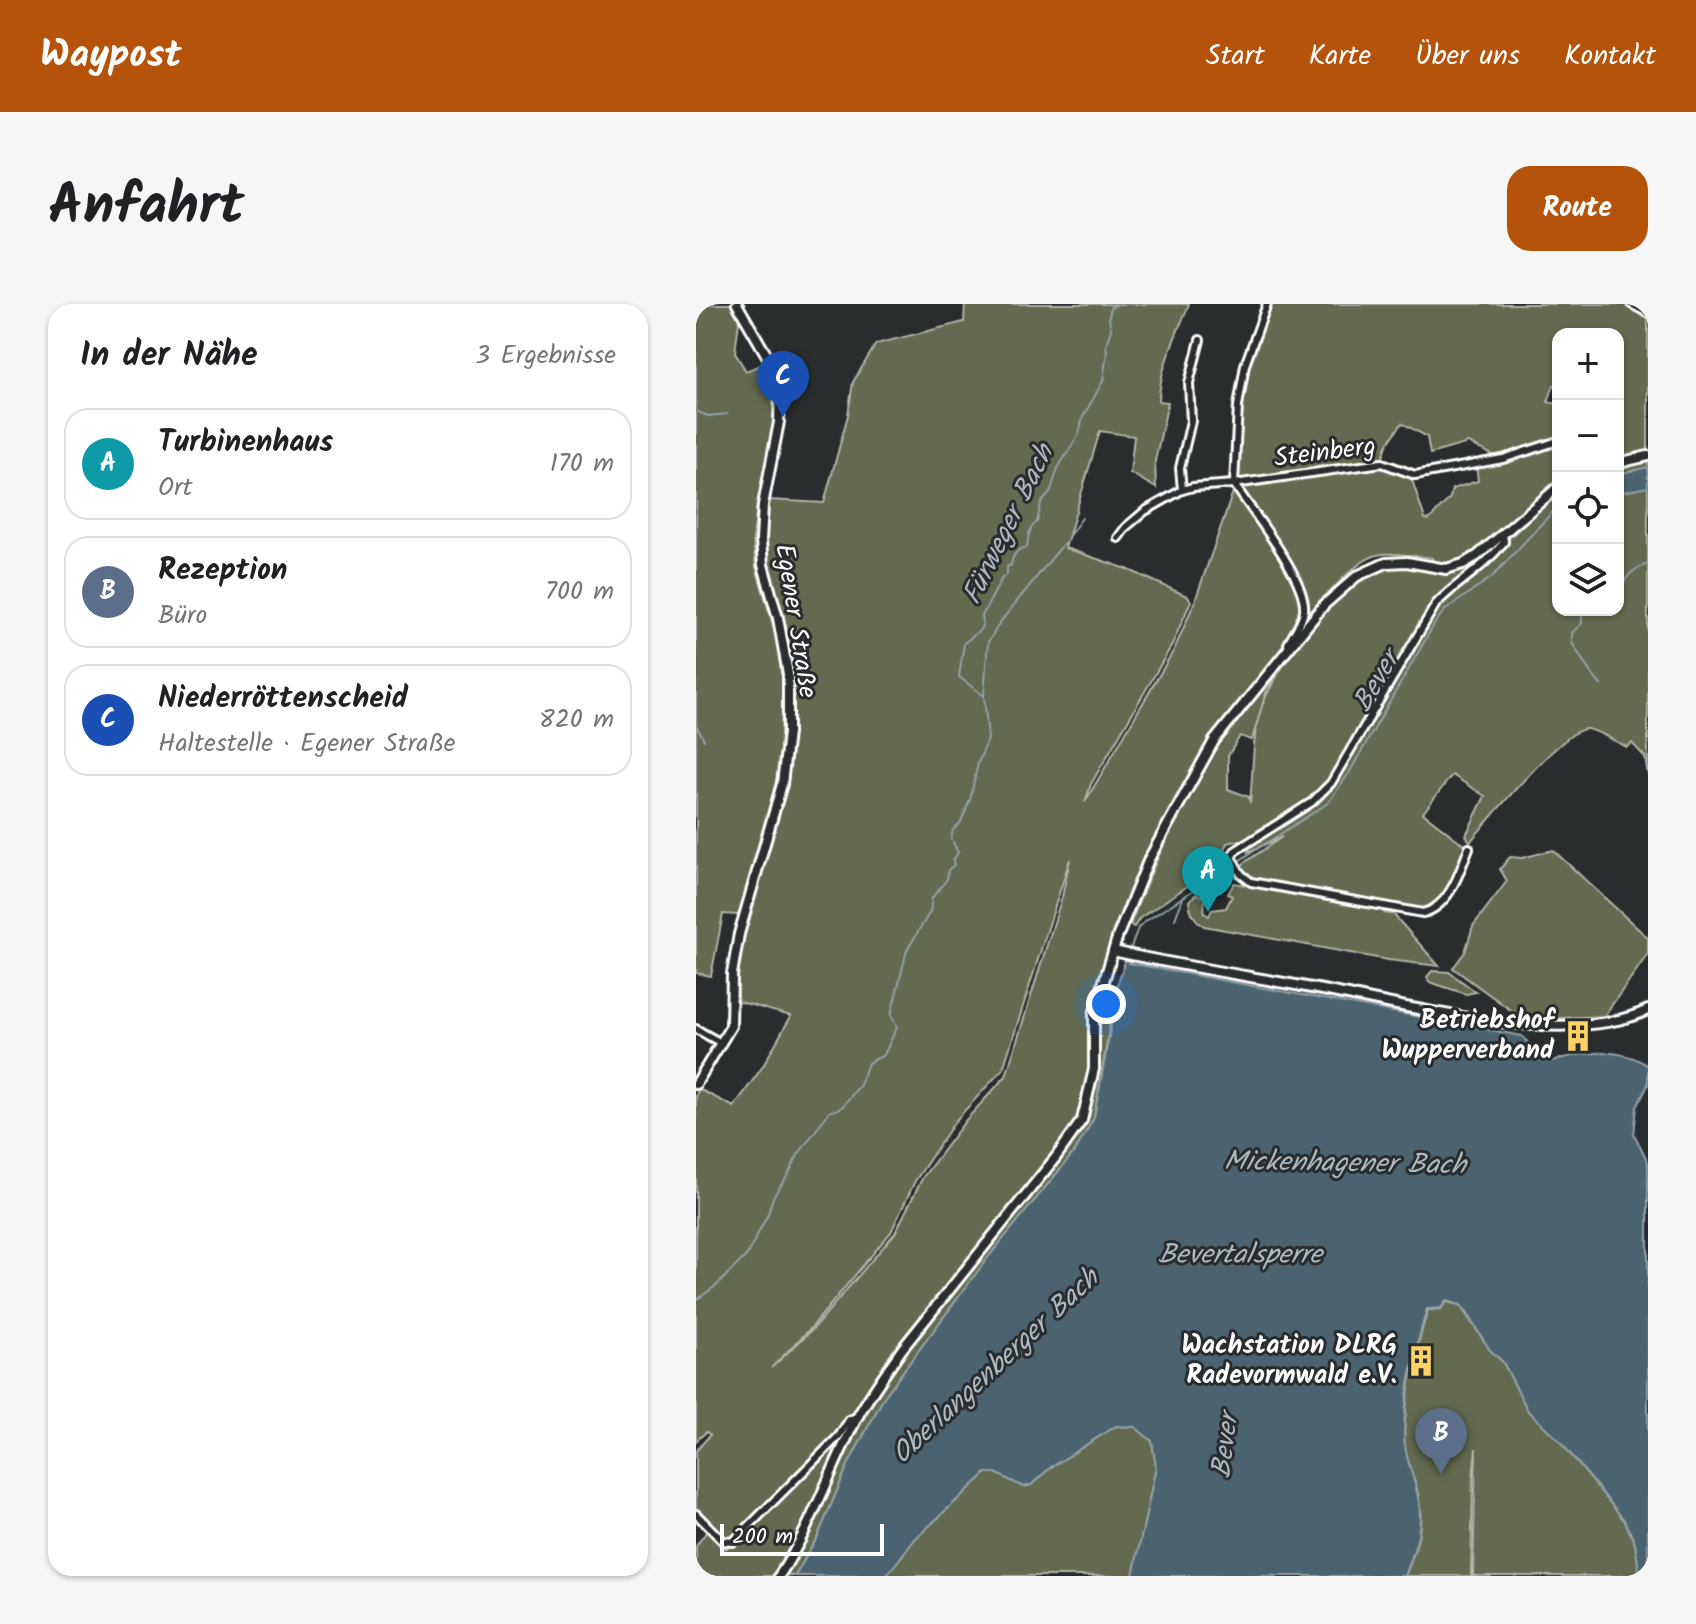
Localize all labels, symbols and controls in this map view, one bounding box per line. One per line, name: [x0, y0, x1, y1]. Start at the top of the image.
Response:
text: Waypost: [40, 26, 182, 86]
text: Start: [1206, 34, 1265, 79]
text: Karte: [1309, 34, 1371, 79]
text: Über uns: [1415, 34, 1520, 79]
text: Kontakt: [1564, 34, 1656, 79]
text: Anfahrt: [48, 163, 244, 253]
button: Route: [1507, 166, 1648, 251]
map controls: [1552, 328, 1624, 616]
button: +: [1552, 328, 1624, 400]
text: In der Nähe: [80, 329, 258, 383]
text: 3 Ergebnisse: [475, 335, 616, 377]
pin: C: [757, 351, 809, 417]
button: −: [1552, 400, 1624, 472]
text: Turbinenhaus: [158, 419, 333, 467]
street label: Steinberg: [1272, 426, 1378, 480]
water label: Fürweger Bach: [951, 435, 1068, 613]
text: A: [100, 443, 116, 485]
text: 170 m: [550, 443, 614, 485]
text: Ort: [158, 467, 193, 509]
button: locate: [1552, 472, 1624, 544]
street label: Egener Straße: [762, 541, 828, 701]
button: layers: [1552, 544, 1624, 616]
text: Rezeption: [158, 547, 287, 595]
text: B: [100, 571, 116, 613]
text: 700 m: [545, 571, 614, 613]
text: Büro: [158, 595, 207, 637]
water label: Bever: [1341, 638, 1415, 721]
text: Niederröttenscheid: [158, 675, 408, 723]
text: C: [100, 699, 116, 741]
text: 820 m: [539, 699, 614, 741]
text: Haltestelle · Egener Straße: [158, 723, 455, 765]
pin: A: [1182, 846, 1234, 912]
your location: [1086, 984, 1126, 1024]
place label: Betriebshof Wupperverband: [1381, 1000, 1557, 1072]
building icon: Betriebshof Wupperverband: [1561, 1019, 1595, 1053]
water label: Mickenhagener Bach: [1223, 1139, 1469, 1189]
water label: Bevertalsperre: [1158, 1233, 1324, 1278]
water label: Oberlangenberger Bach: [882, 1257, 1112, 1476]
place label: Wachstation DLRG Radevormwald e.V.: [1181, 1325, 1397, 1397]
building icon: Wachstation DLRG Radevormwald e.V.: [1404, 1344, 1438, 1378]
water label: Bever: [1200, 1406, 1253, 1481]
pin: B: [1415, 1408, 1467, 1474]
scale bar: [720, 1520, 884, 1556]
text: 200 m: [732, 1520, 793, 1555]

